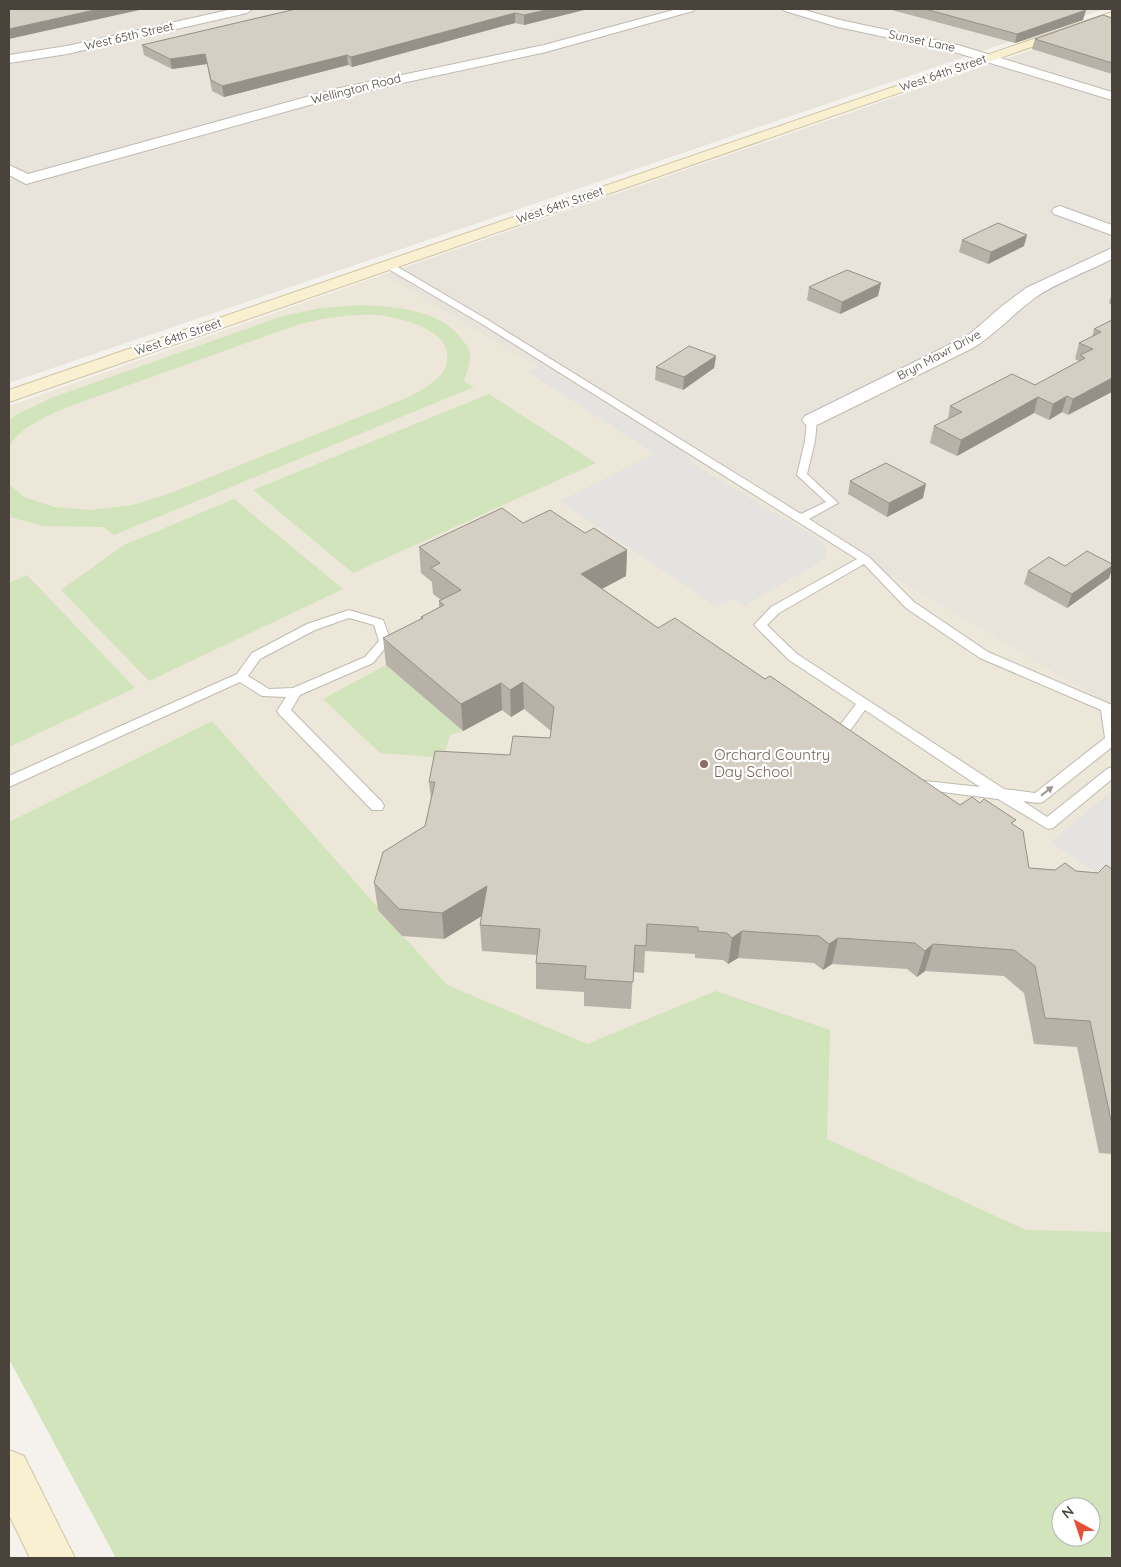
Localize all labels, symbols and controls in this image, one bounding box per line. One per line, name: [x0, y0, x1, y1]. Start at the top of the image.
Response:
street label: West 65th Street: [83, 18, 175, 53]
street label: Sunset Lane: [887, 26, 957, 55]
street label: West 64th Street: [897, 51, 988, 94]
street label: Wellington Road: [309, 70, 402, 107]
street label: West 64th Street: [514, 183, 605, 226]
street label: West 64th Street: [132, 315, 223, 358]
street label: Bryn Mawr Drive: [894, 326, 983, 383]
place label: Orchard Country Day School: [714, 745, 830, 781]
marker: Orchard Country Day School: [698, 758, 710, 770]
one-way arrow: [1040, 786, 1054, 796]
north arrow: [1051, 1497, 1101, 1547]
text: N: [1058, 1502, 1077, 1522]

